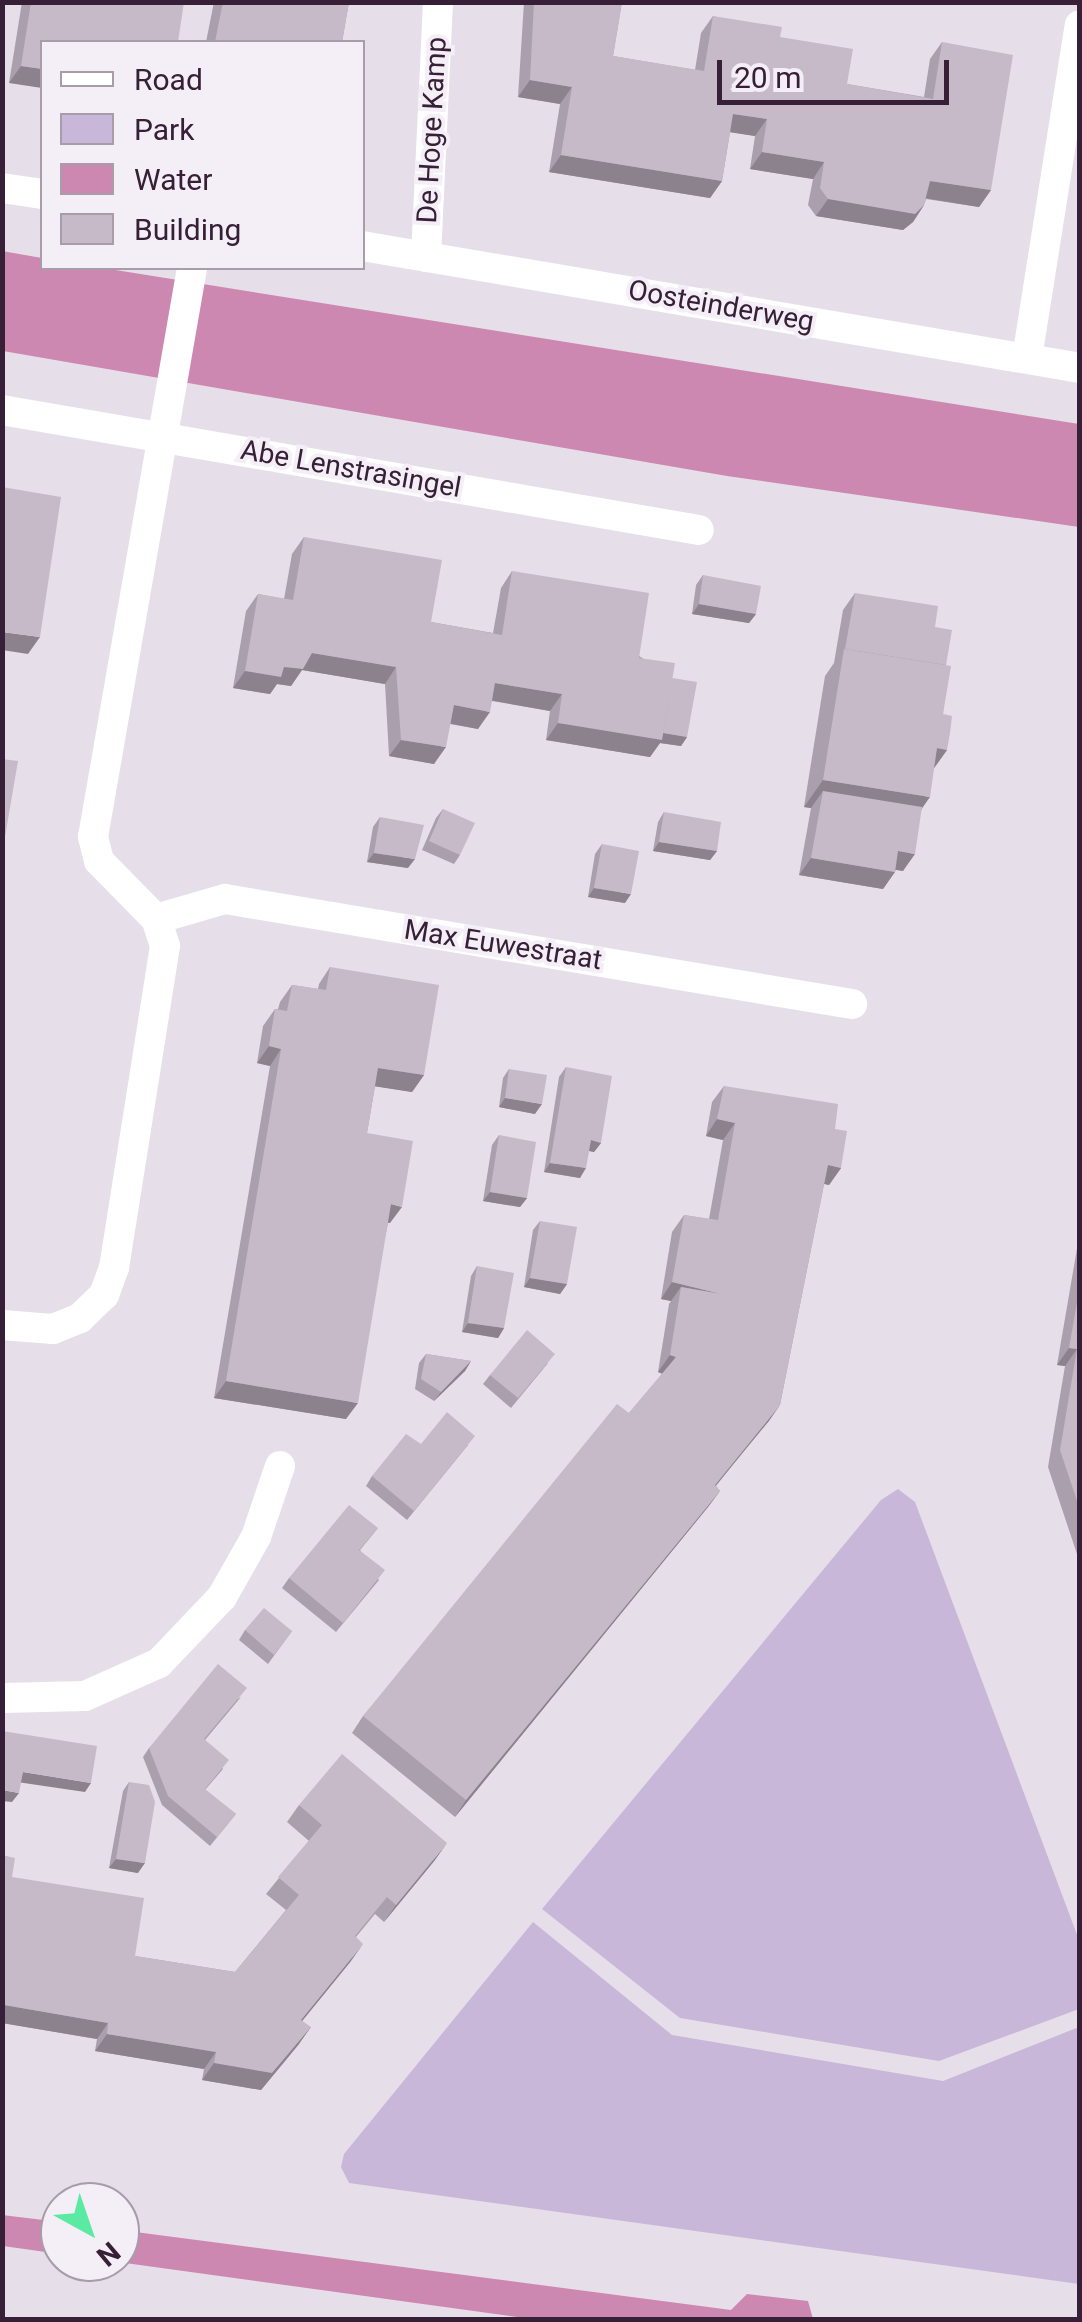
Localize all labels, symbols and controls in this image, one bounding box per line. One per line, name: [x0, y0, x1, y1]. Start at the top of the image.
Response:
street label: De Hoge Kamp: [410, 36, 454, 224]
legend: [40, 40, 365, 270]
scale bar: [722, 40, 954, 102]
text: 20 m: [734, 60, 801, 95]
text: Road: [134, 62, 203, 97]
text: Park: [134, 112, 194, 147]
text: Water: [134, 162, 212, 197]
text: Building: [134, 212, 241, 247]
street label: Oosteinderweg: [626, 273, 816, 339]
street label: Abe Lenstrasingel: [238, 433, 464, 505]
street label: Max Euwestraat: [402, 913, 604, 977]
north arrow: [40, 2182, 140, 2282]
text: N: [90, 2235, 127, 2273]

